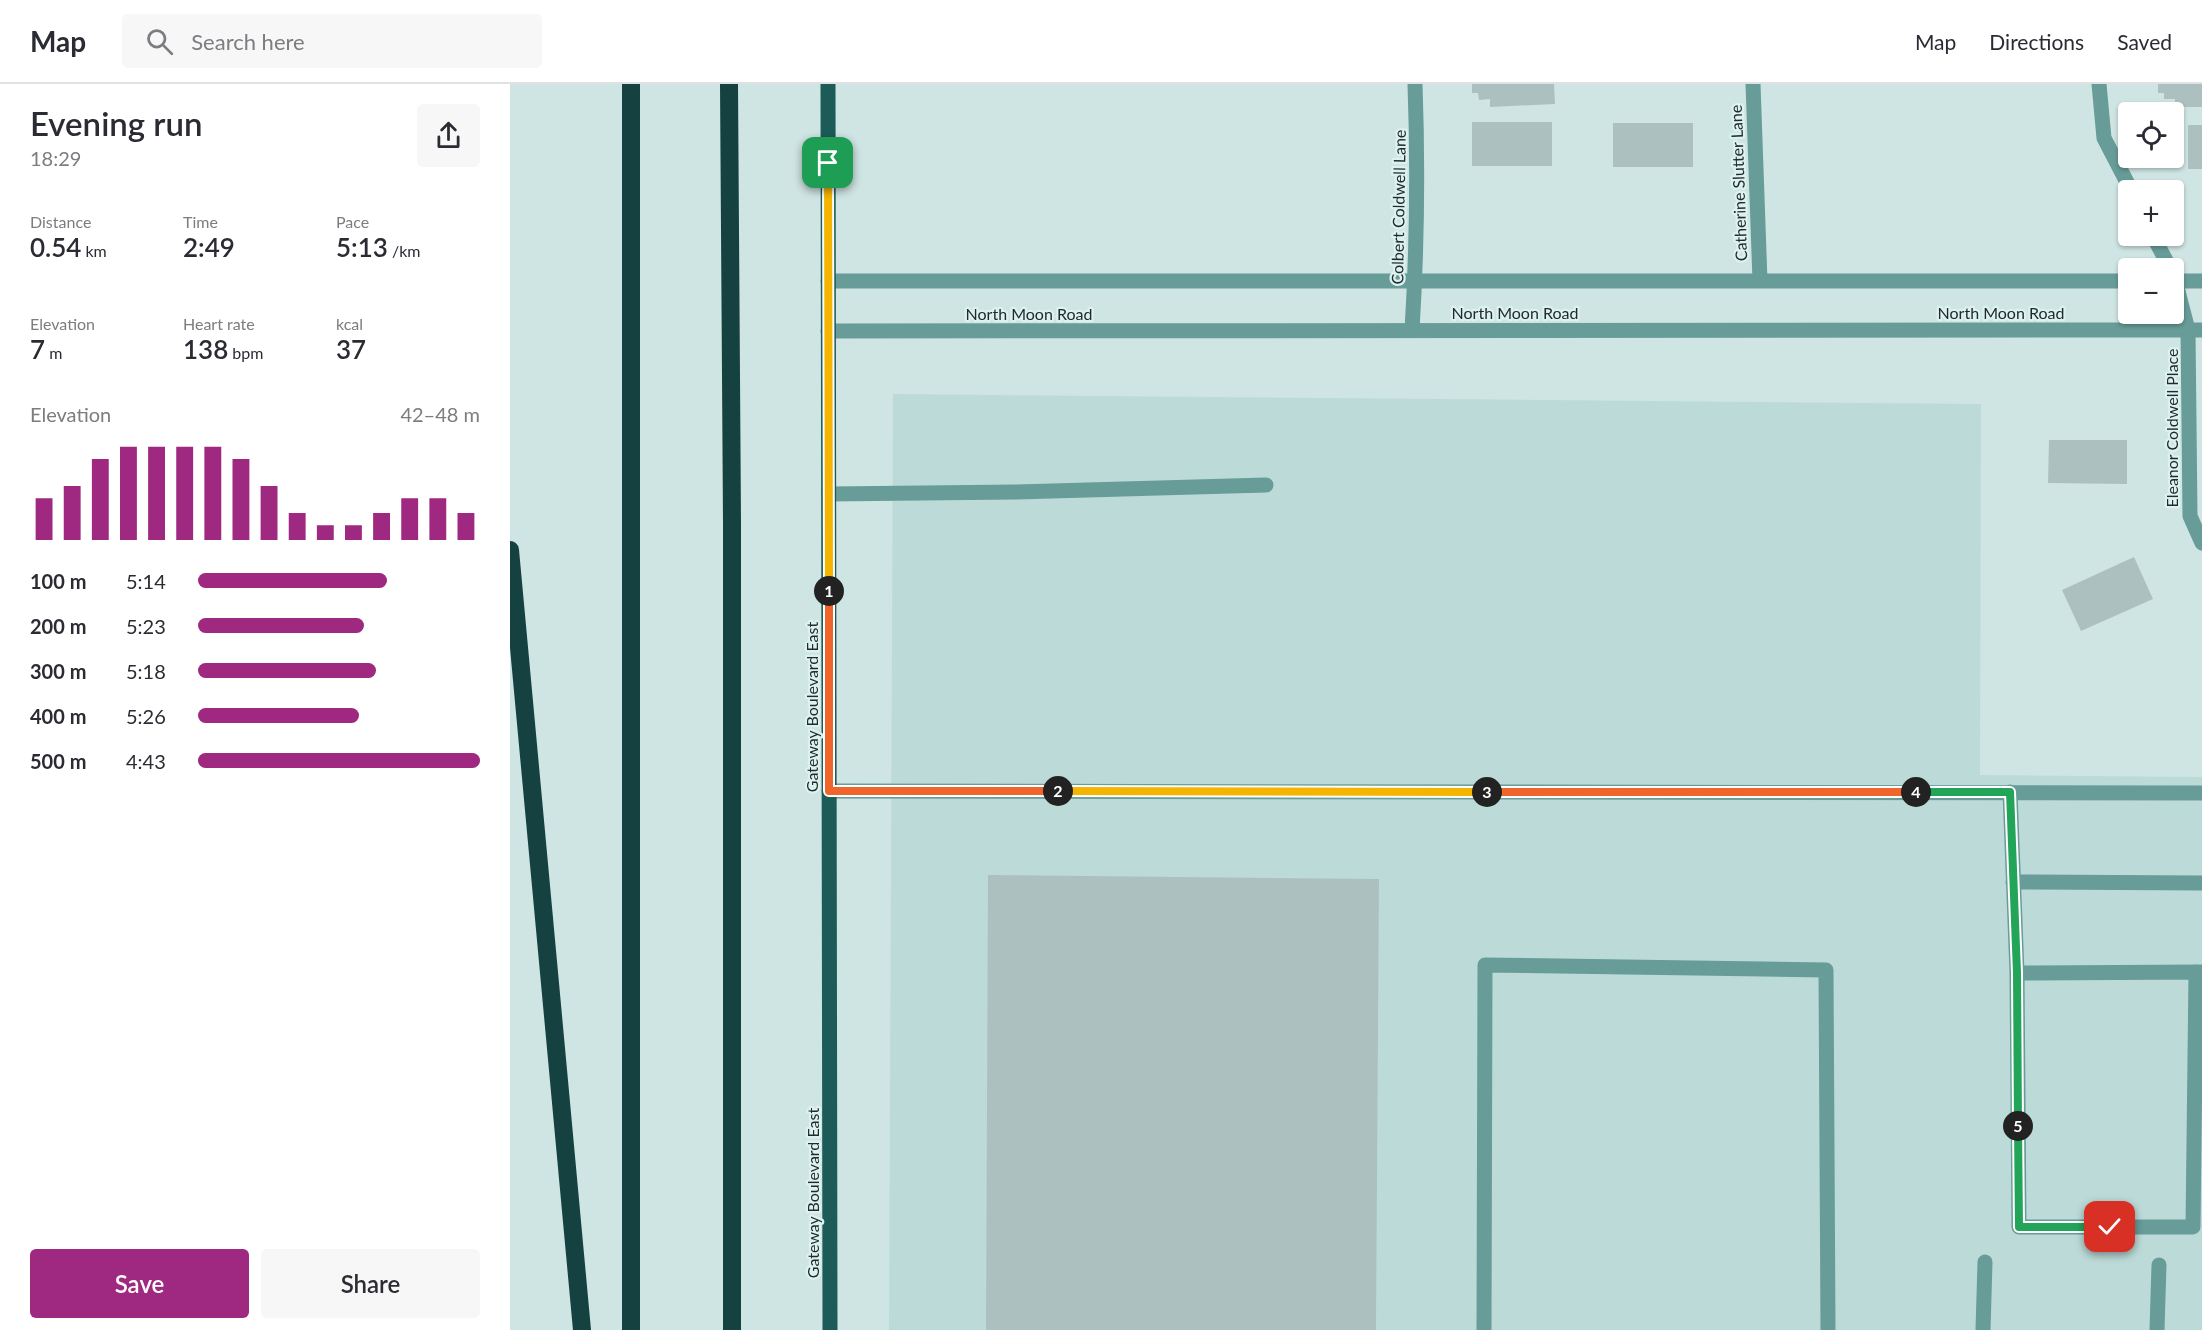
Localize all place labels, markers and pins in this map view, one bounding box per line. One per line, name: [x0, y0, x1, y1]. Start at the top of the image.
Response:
pin: [802, 137, 853, 188]
pin: 1: [814, 576, 844, 606]
pin: 2: [1043, 776, 1073, 806]
pin: 3: [1472, 777, 1502, 807]
pin: 4: [1901, 777, 1931, 807]
pin: 5: [2003, 1111, 2033, 1141]
pin: [2084, 1201, 2135, 1252]

